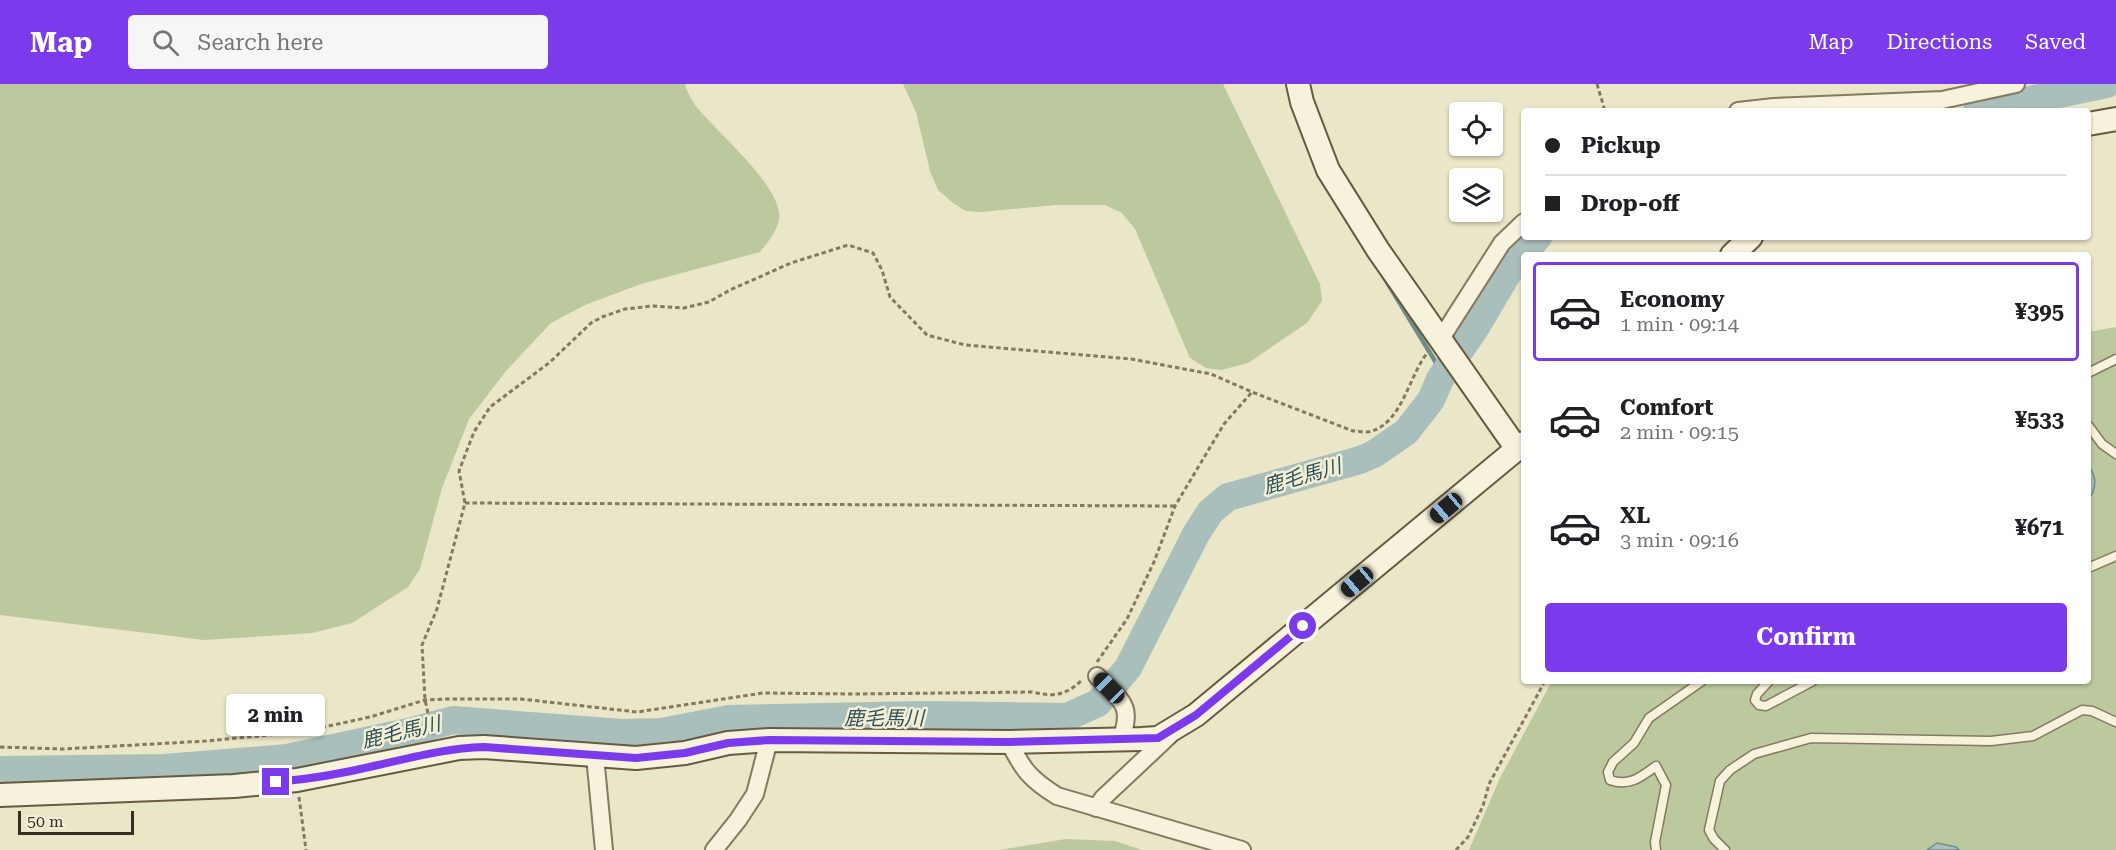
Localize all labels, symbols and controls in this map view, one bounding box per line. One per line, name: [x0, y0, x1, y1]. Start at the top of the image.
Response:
search box: [128, 15, 548, 69]
text: Map: [30, 26, 92, 59]
icon: search: [149, 26, 182, 59]
text: Search here: [197, 30, 323, 55]
text: Map: [1809, 30, 1853, 54]
text: Directions: [1886, 30, 1992, 54]
text: Saved: [2025, 30, 2086, 54]
map controls: [1449, 102, 1503, 222]
button: locate: [1449, 102, 1503, 156]
text: Pickup: [1581, 133, 1661, 158]
button: layers: [1449, 168, 1503, 222]
text: Drop-off: [1581, 191, 1679, 216]
icon: car: [1548, 285, 1602, 339]
text: Economy: [1620, 287, 1724, 312]
text: ¥395: [2015, 299, 2064, 324]
text: 1 min · 09:14: [1620, 312, 1739, 336]
icon: car: [1548, 393, 1602, 447]
text: Comfort: [1620, 395, 1713, 420]
text: ¥533: [2015, 407, 2064, 432]
text: 2 min · 09:15: [1620, 420, 1739, 444]
water label: 鹿毛馬川: [1260, 453, 1346, 499]
car: [1426, 490, 1466, 526]
icon: car: [1548, 501, 1602, 555]
text: XL: [1620, 503, 1650, 528]
text: ¥671: [2015, 515, 2064, 540]
text: 3 min · 09:16: [1620, 528, 1739, 552]
car: [1337, 564, 1377, 600]
button: Confirm: [1545, 603, 2067, 672]
route start: [1289, 612, 1316, 639]
car: [1090, 669, 1128, 707]
callout: 2 min: [226, 695, 326, 737]
text: 2 min: [248, 703, 303, 727]
water label: 鹿毛馬川: [844, 706, 926, 730]
water label: 鹿毛馬川: [359, 711, 445, 753]
route end: [262, 768, 289, 795]
scale bar: [18, 808, 134, 836]
text: 50 m: [27, 812, 64, 831]

